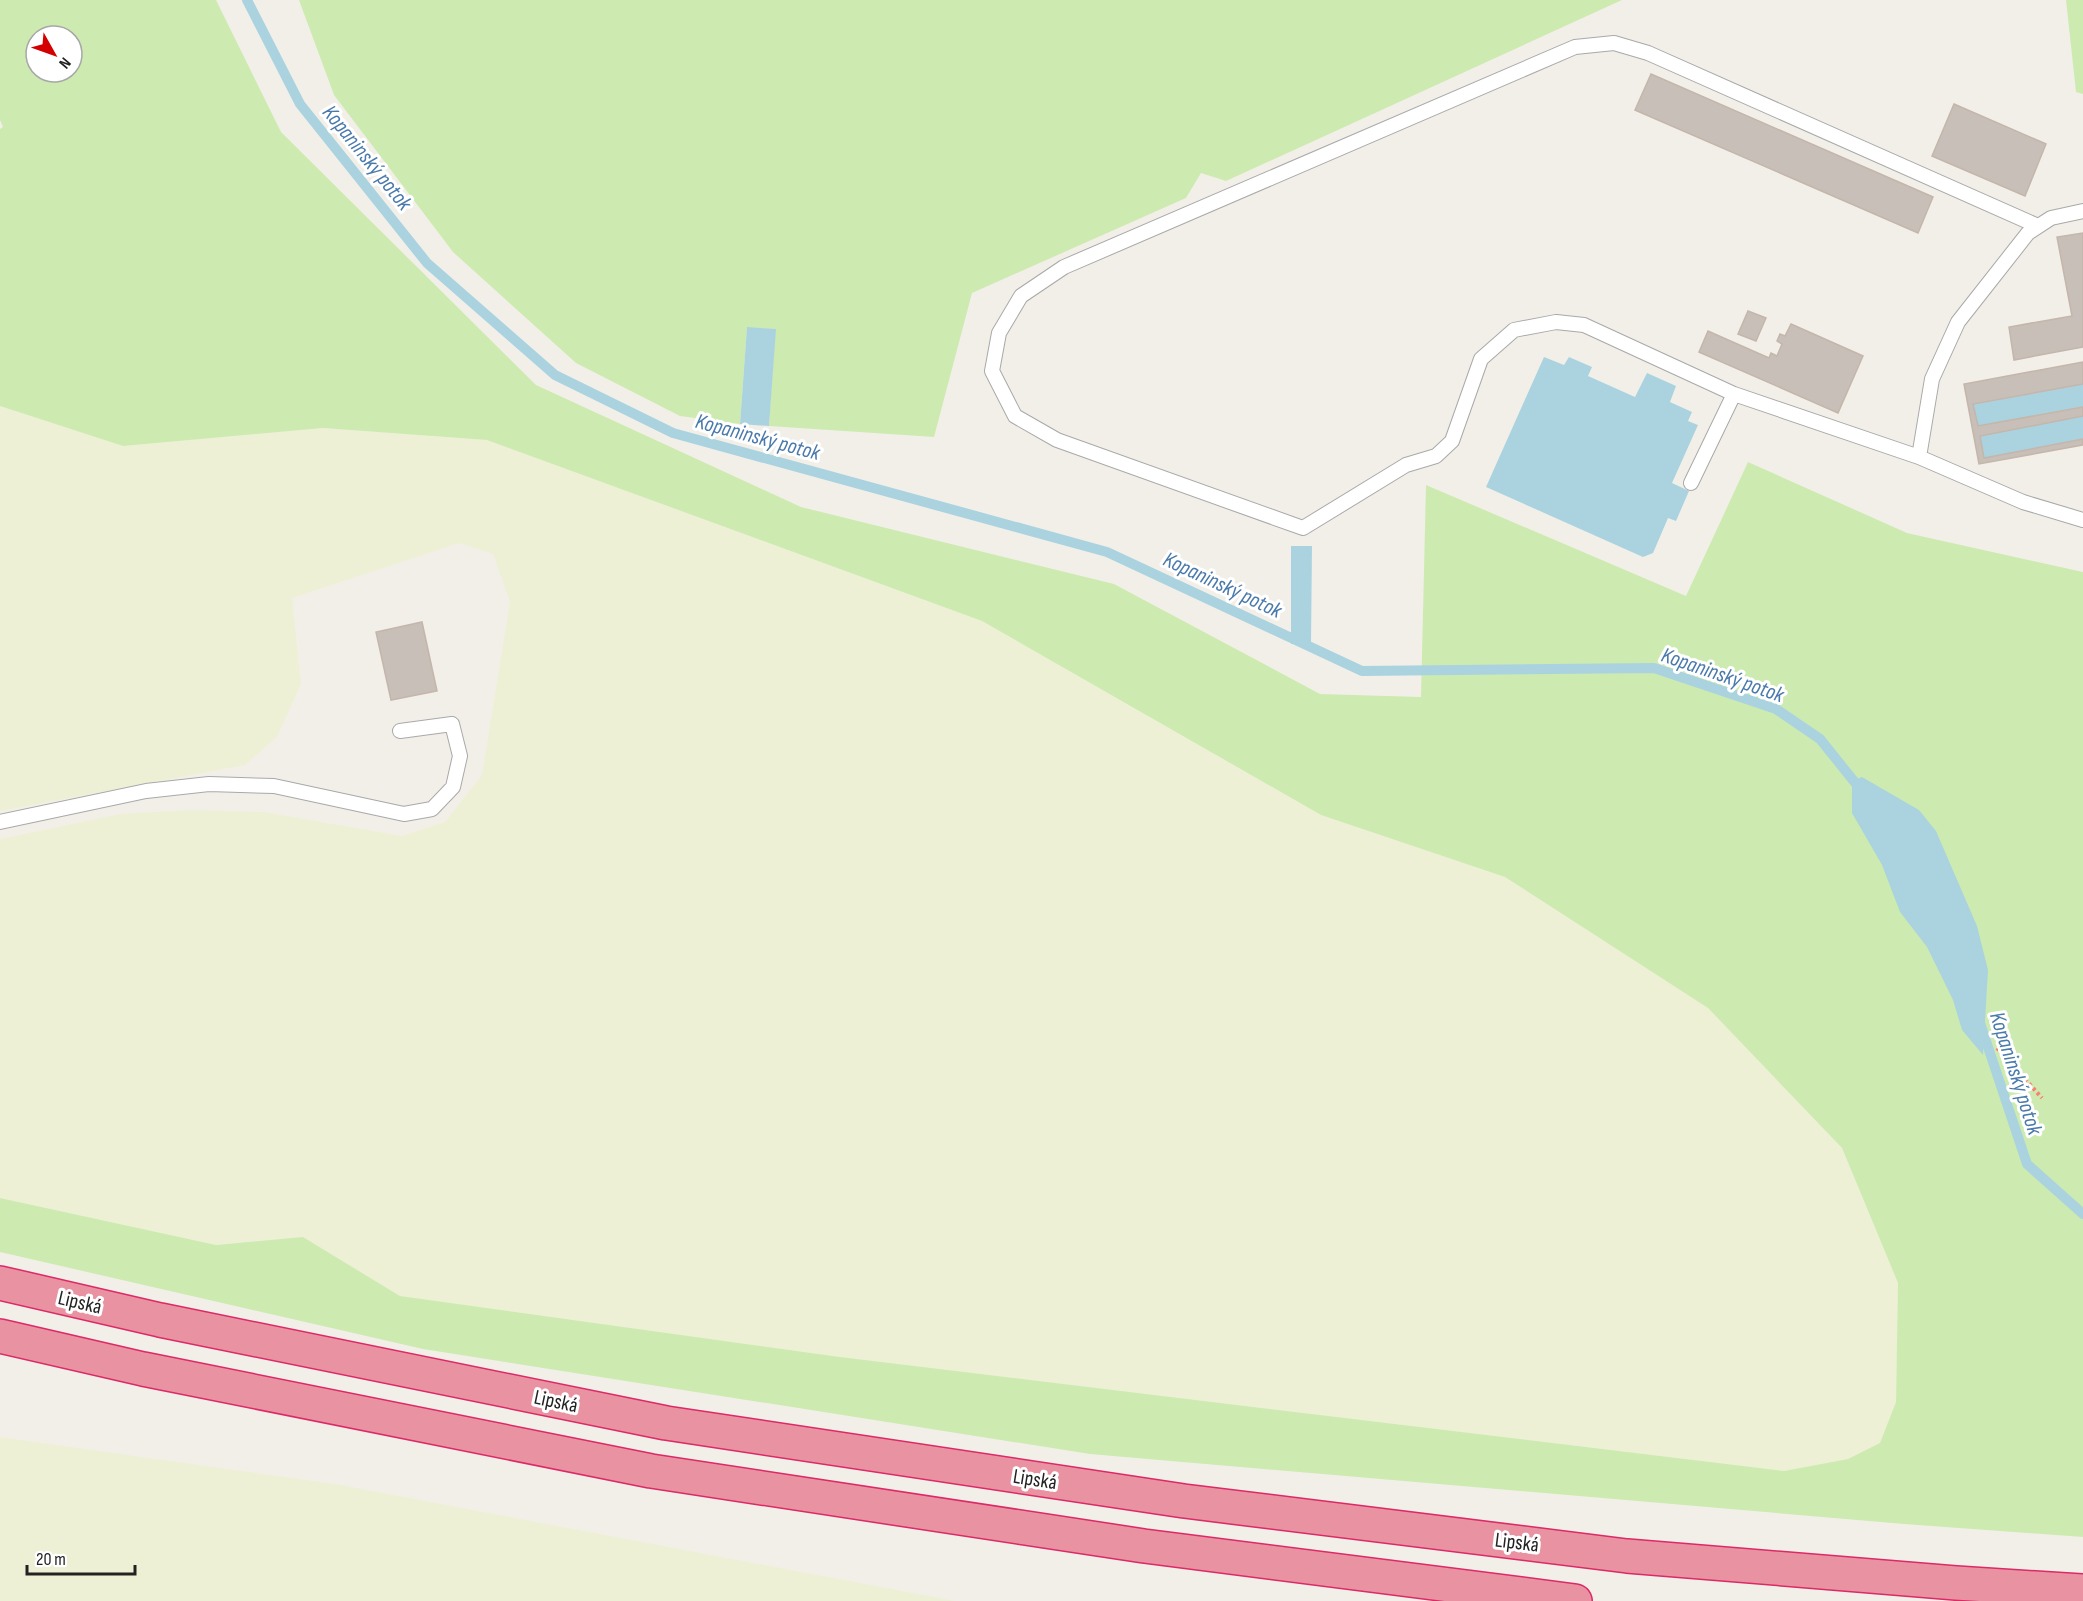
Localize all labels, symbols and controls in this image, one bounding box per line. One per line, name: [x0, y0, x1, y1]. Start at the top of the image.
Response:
north arrow: [24, 24, 84, 84]
text: N: [54, 53, 74, 72]
water label: Kopaninský potok: [316, 100, 418, 217]
water label: Kopaninský potok: [692, 408, 824, 467]
water label: Kopaninský potok: [1159, 546, 1287, 625]
water label: Kopaninský potok: [1658, 642, 1788, 709]
water label: Kopaninský potok: [1983, 1009, 2048, 1139]
street label: Lipská: [56, 1285, 104, 1320]
street label: Lipská: [532, 1385, 580, 1418]
street label: Lipská: [1011, 1464, 1059, 1495]
street label: Lipská: [1494, 1527, 1540, 1558]
scale bar: [27, 1538, 135, 1576]
text: 20 m: [36, 1549, 66, 1570]

